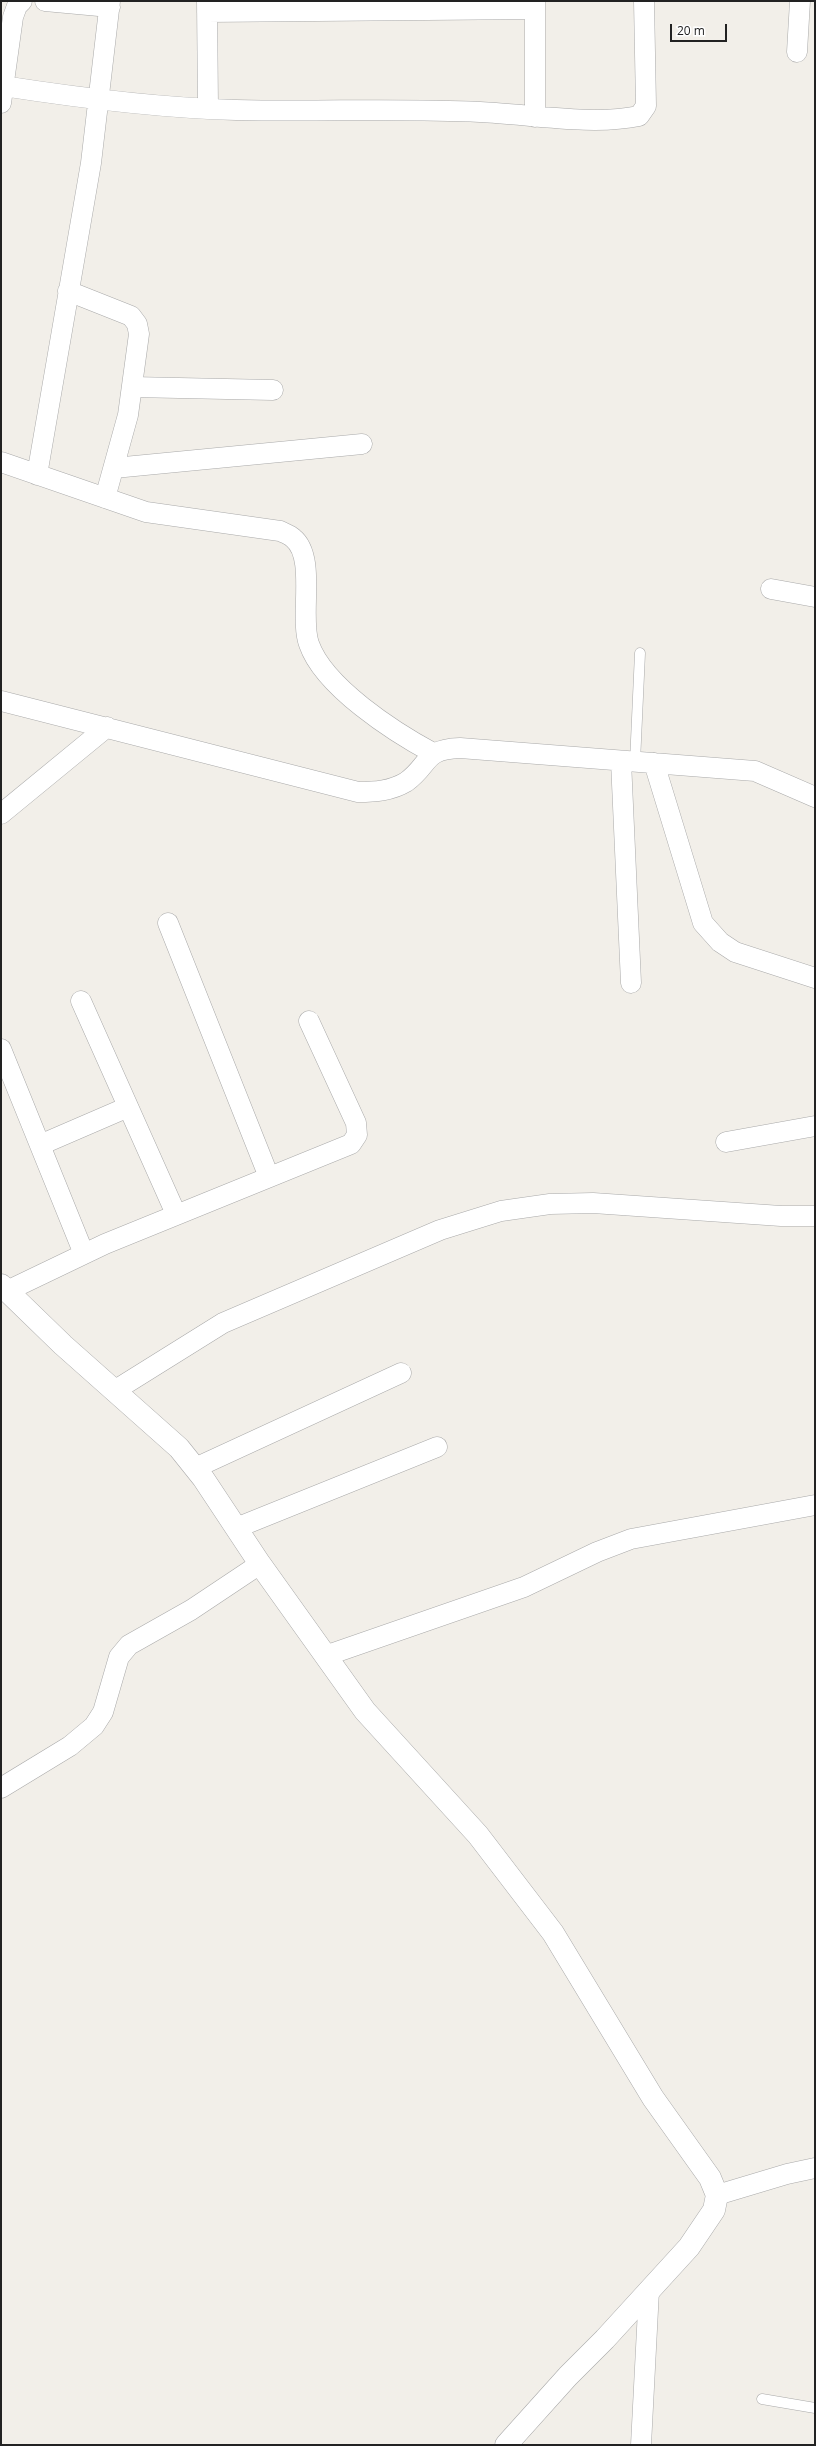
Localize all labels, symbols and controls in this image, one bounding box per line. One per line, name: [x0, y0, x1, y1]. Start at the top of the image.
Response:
scale bar: [672, 16, 729, 42]
text: 20 m: [677, 22, 705, 39]

